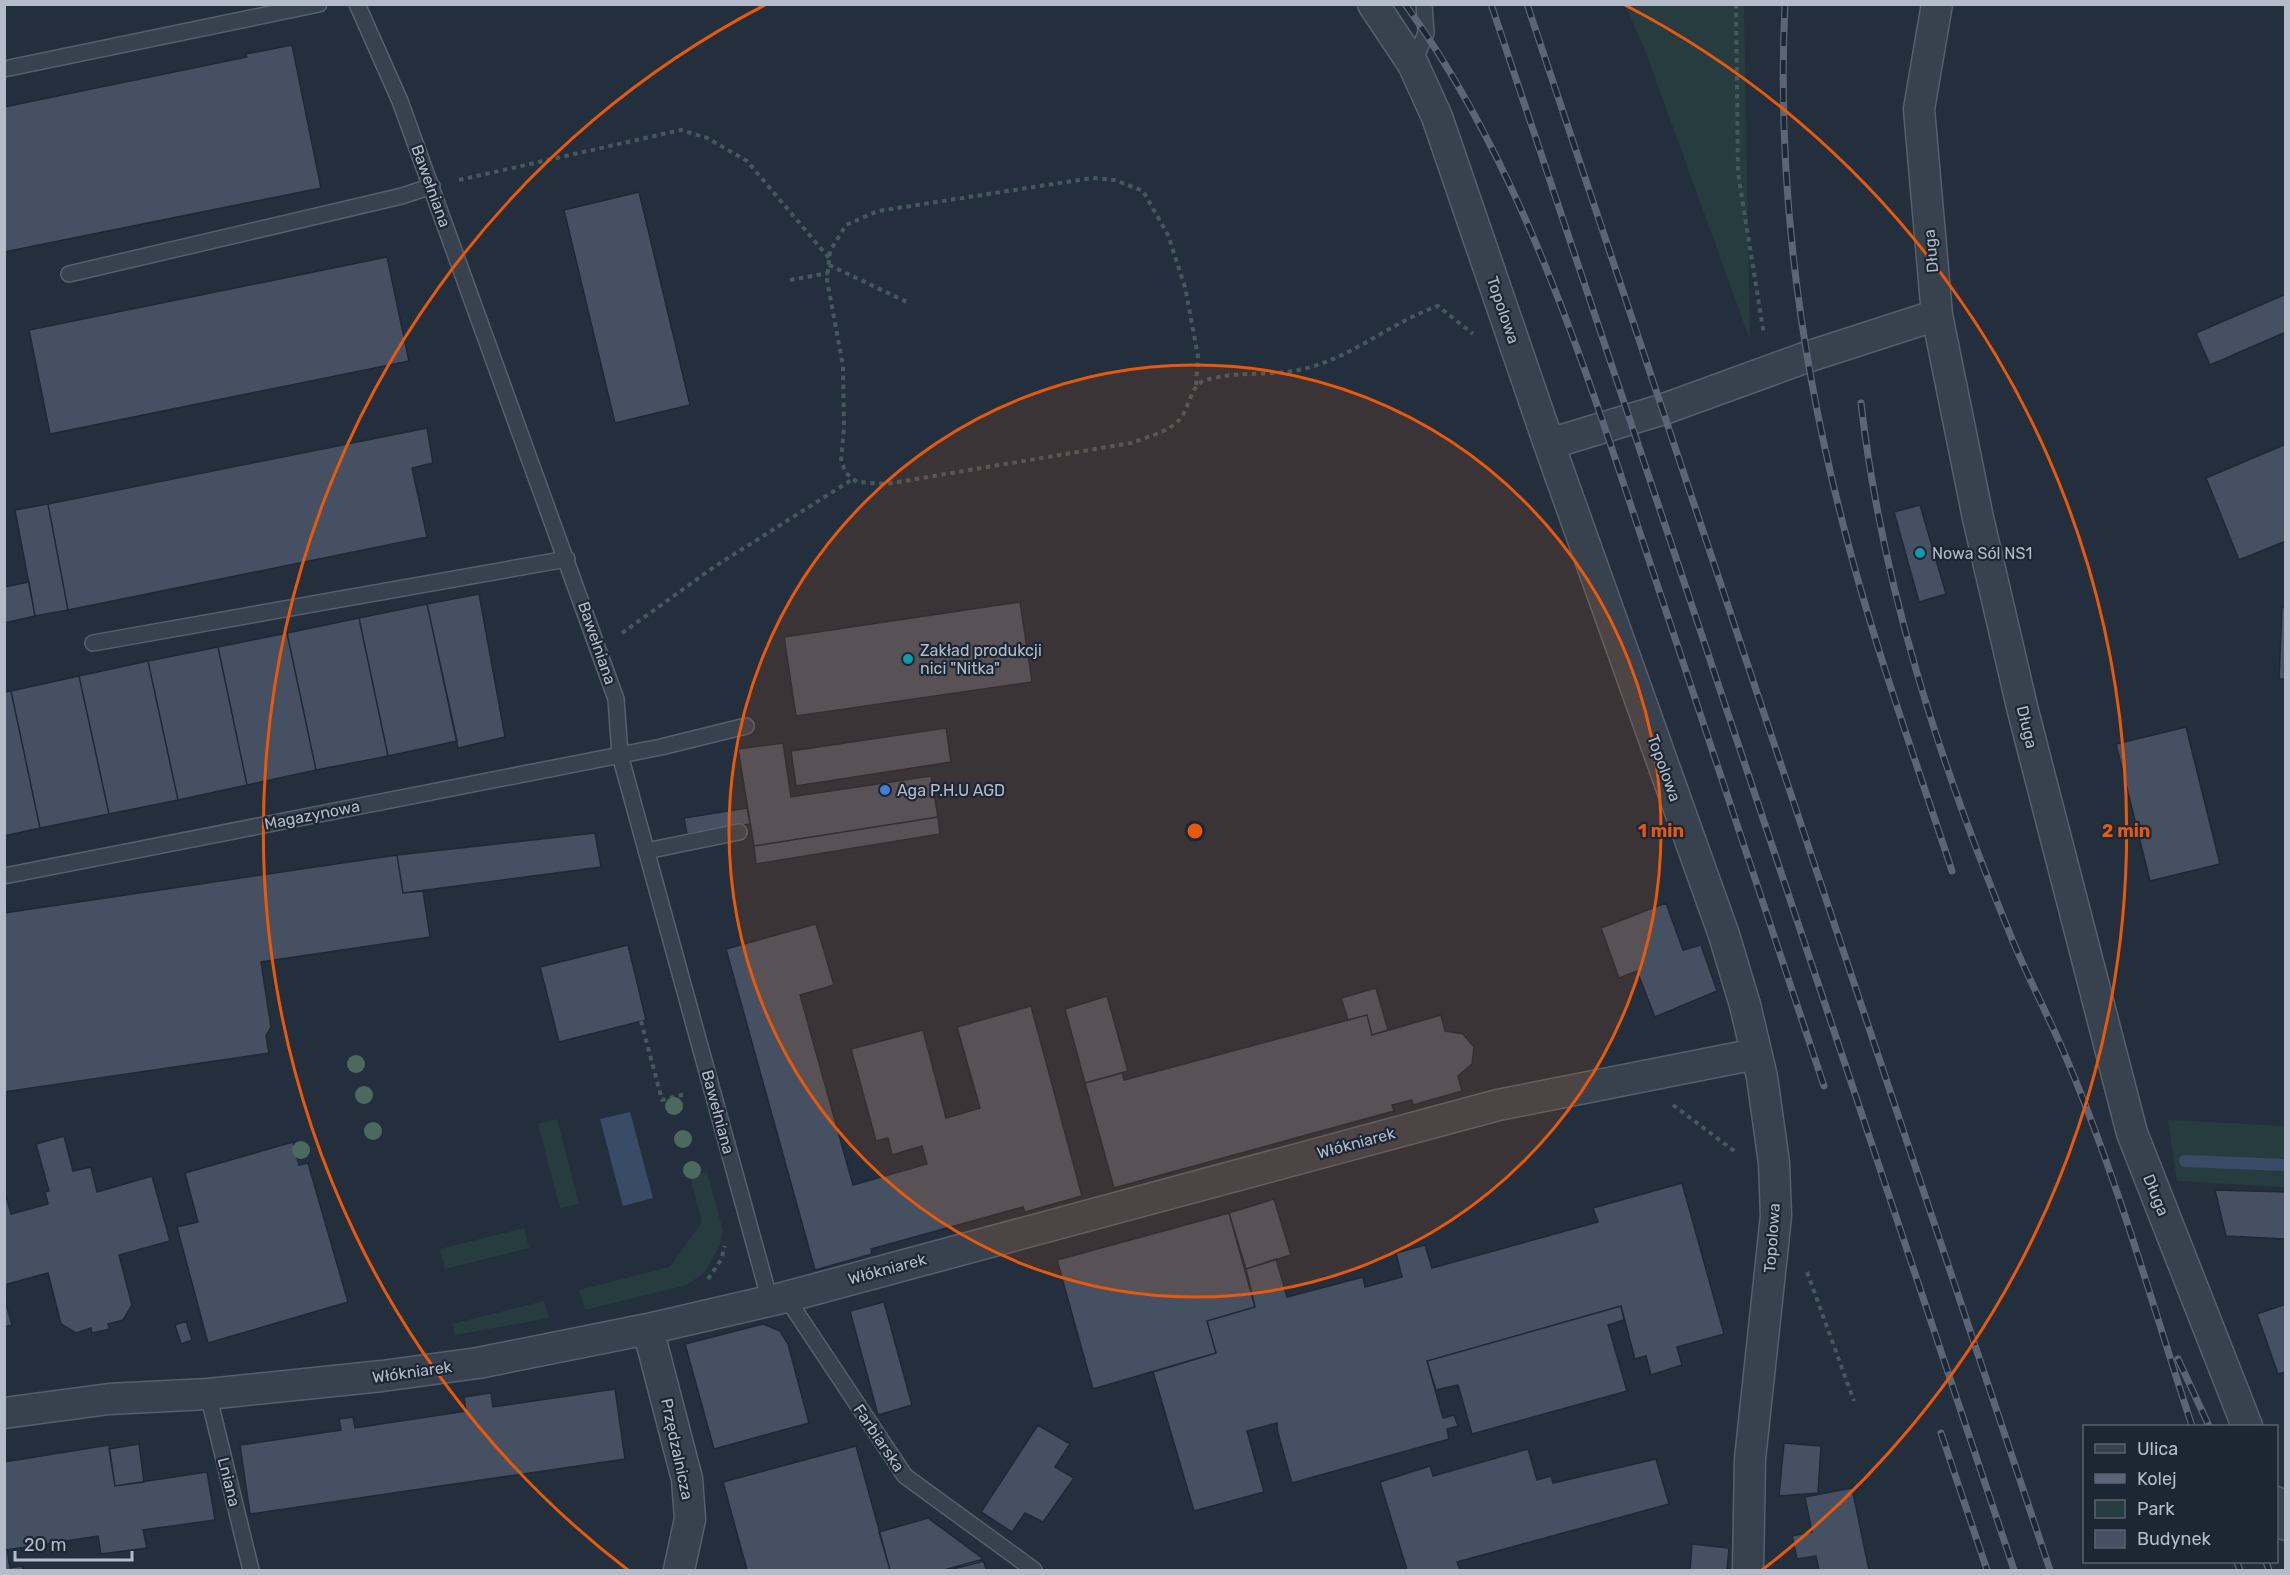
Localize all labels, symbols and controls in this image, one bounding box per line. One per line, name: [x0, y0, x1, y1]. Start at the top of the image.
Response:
street label: Bawełniana: [407, 142, 455, 230]
street label: Długa: [1920, 229, 1942, 273]
street label: Topolowa: [1483, 274, 1523, 346]
place label: Nowa Sól NS1: [1932, 544, 2032, 563]
marker: Nowa Sól NS1: [1913, 546, 1927, 560]
street label: Bawełniana: [574, 599, 620, 687]
place label: Zakład produkcji nici "Nitka": [920, 641, 1042, 678]
marker: Zakład produkcji nici "Nitka": [901, 652, 915, 666]
street label: Długa: [2013, 704, 2041, 750]
street label: Topolowa: [1643, 732, 1685, 804]
place label: Aga P.H.U AGD: [897, 781, 1005, 800]
marker: Aga P.H.U AGD: [878, 783, 892, 797]
street label: Magazynowa: [263, 796, 361, 834]
text: 1 min: [1638, 820, 1684, 842]
text: 2 min: [2102, 820, 2150, 842]
centre of rings: [1185, 821, 1205, 841]
street label: Bawełniana: [698, 1068, 738, 1156]
street label: Włókniarek: [1315, 1123, 1398, 1163]
street label: Długa: [2139, 1171, 2173, 1219]
street label: Topolowa: [1760, 1202, 1784, 1274]
street label: Włókniarek: [846, 1249, 929, 1289]
street label: Włókniarek: [371, 1357, 454, 1387]
street label: Przędzalnicza: [656, 1397, 697, 1502]
street label: Farbiarska: [850, 1401, 908, 1475]
legend: [2083, 1425, 2278, 1563]
text: Ulica: [2137, 1438, 2178, 1460]
street label: Lniana: [214, 1455, 244, 1509]
text: Kolej: [2137, 1468, 2177, 1490]
text: Park: [2137, 1498, 2175, 1520]
scale bar: [15, 1524, 132, 1562]
text: Budynek: [2137, 1528, 2211, 1550]
text: 20 m: [24, 1534, 66, 1556]

